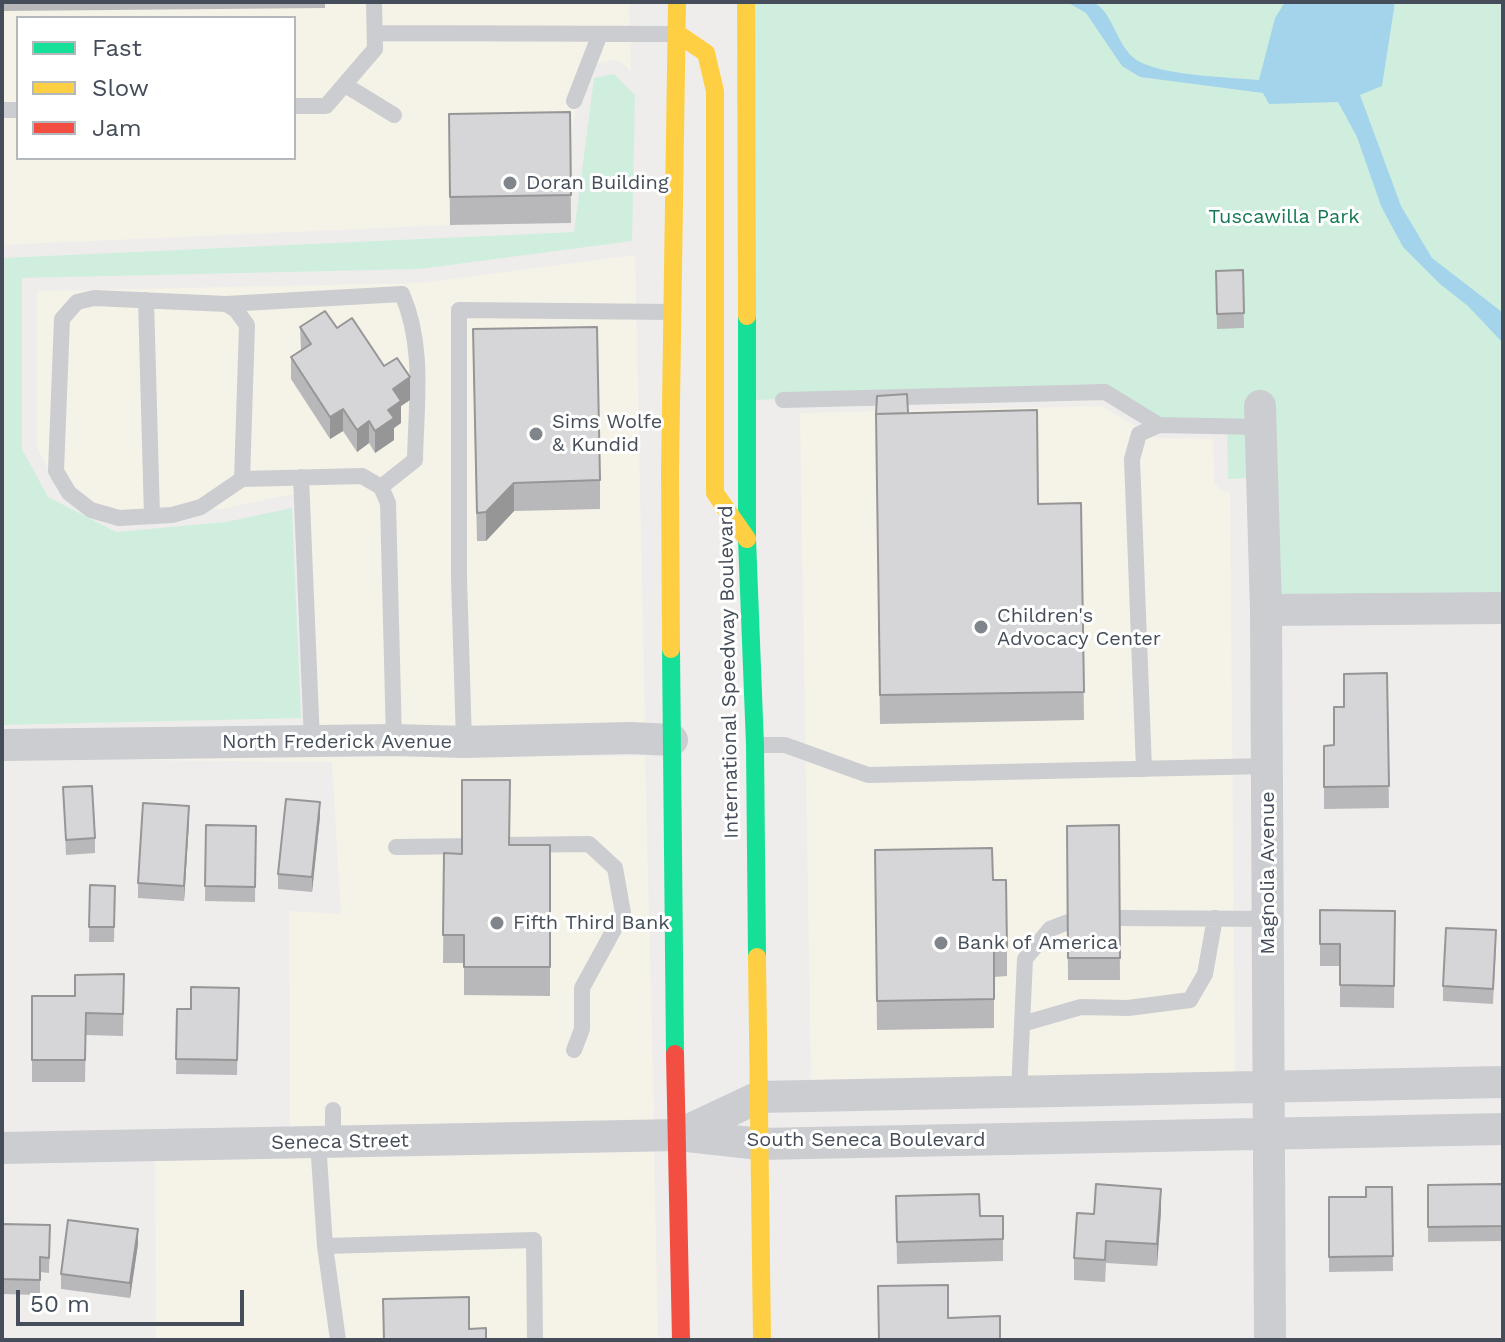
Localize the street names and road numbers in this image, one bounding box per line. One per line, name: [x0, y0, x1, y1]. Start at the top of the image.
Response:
street label: International Speedway Boulevard: [714, 505, 744, 839]
street label: North Frederick Avenue: [222, 730, 452, 754]
street label: Magnolia Avenue: [1256, 791, 1280, 955]
street label: South Seneca Boulevard: [747, 1128, 985, 1152]
street label: Seneca Street: [271, 1129, 409, 1155]

